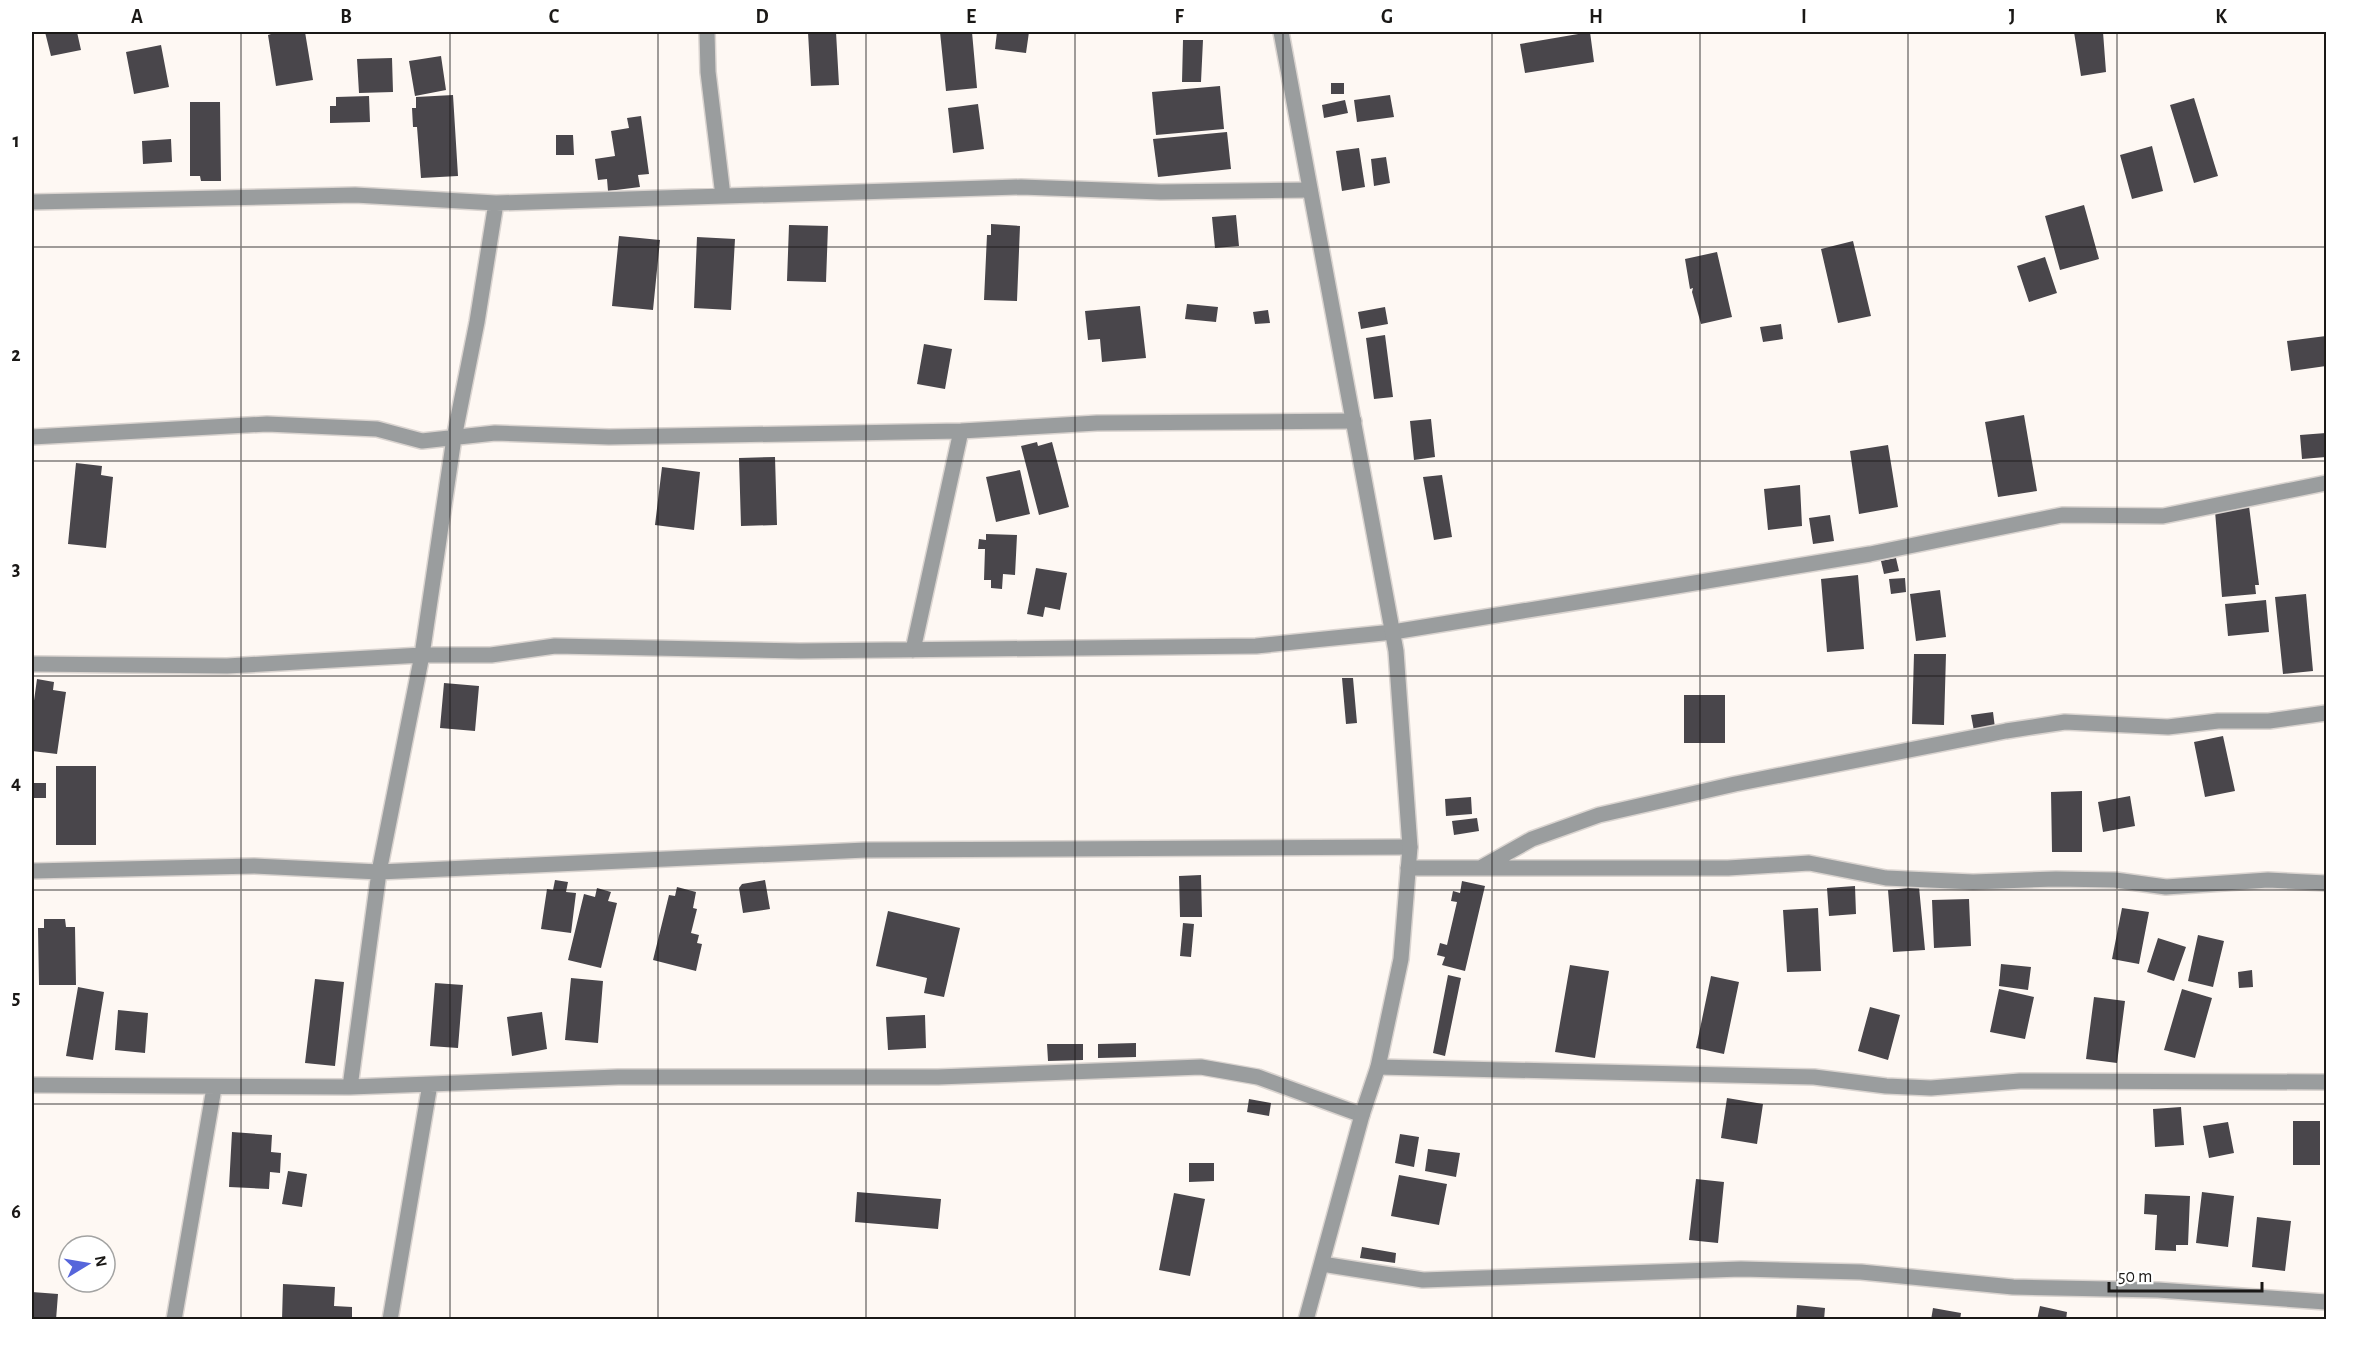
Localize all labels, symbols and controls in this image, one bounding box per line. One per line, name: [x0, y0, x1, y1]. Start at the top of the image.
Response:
text: A: [131, 7, 143, 27]
text: B: [340, 7, 352, 27]
text: C: [549, 7, 560, 27]
text: D: [755, 7, 769, 27]
text: E: [966, 7, 976, 27]
text: F: [1174, 7, 1184, 27]
text: G: [1381, 7, 1393, 27]
text: H: [1589, 7, 1603, 27]
text: I: [1801, 7, 1807, 27]
text: J: [2009, 7, 2015, 27]
text: K: [2215, 7, 2227, 27]
text: 1: [12, 131, 20, 151]
text: 2: [11, 345, 21, 365]
text: 3: [12, 559, 20, 579]
text: 4: [11, 773, 21, 793]
text: 5: [12, 988, 20, 1008]
text: 6: [11, 1202, 21, 1222]
north arrow: [57, 1234, 117, 1294]
text: N: [92, 1254, 110, 1268]
scale bar: [2109, 1255, 2262, 1293]
text: 50 m: [2118, 1268, 2152, 1286]

